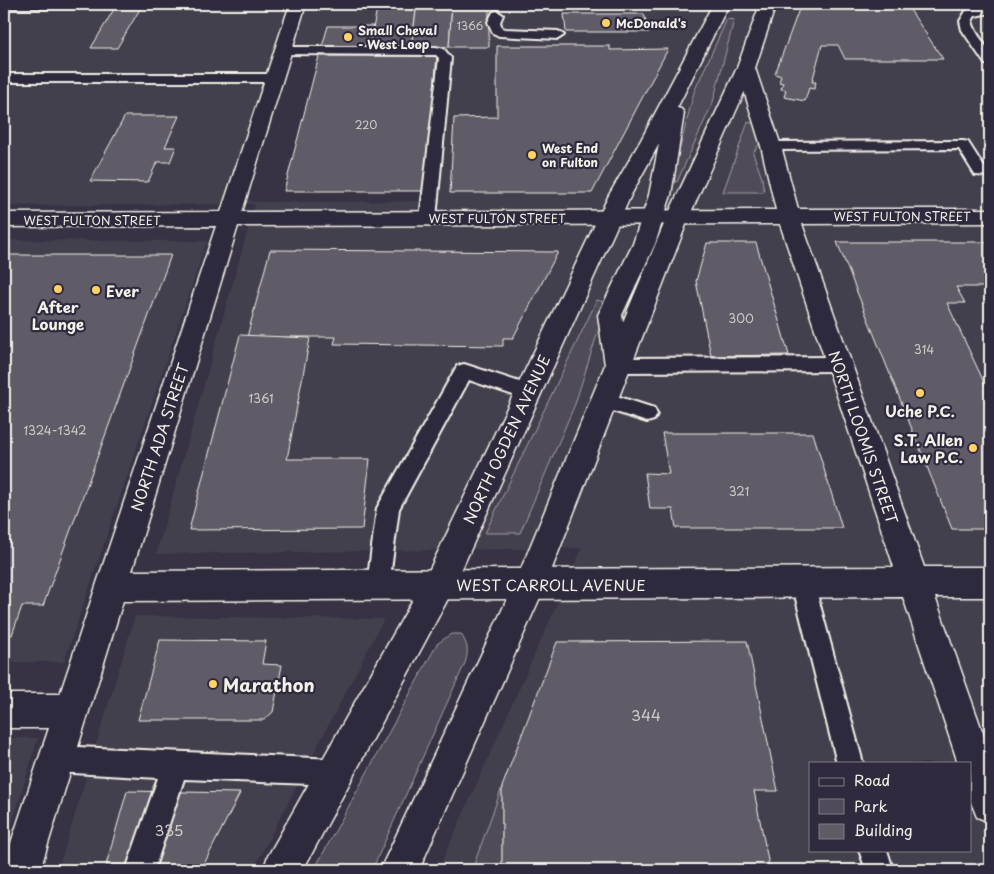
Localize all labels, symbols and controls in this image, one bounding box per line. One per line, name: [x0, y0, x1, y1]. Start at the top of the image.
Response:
place label: McDonald's: [616, 14, 686, 32]
house number: 1366: [457, 17, 483, 34]
marker: McDonald's: [600, 17, 612, 29]
place label: Small Cheval - West Loop: [358, 21, 438, 53]
marker: Small Cheval - West Loop: [342, 31, 354, 43]
house number: 220: [355, 116, 377, 133]
place label: West End on Fulton: [542, 139, 598, 171]
marker: West End on Fulton: [526, 149, 538, 161]
street label: WEST FULTON STREET: [833, 207, 971, 225]
street label: WEST FULTON STREET: [428, 209, 566, 227]
street label: WEST FULTON STREET: [23, 211, 161, 229]
place label: Ever: [106, 279, 139, 302]
marker: After Lounge: [52, 283, 64, 295]
marker: Ever: [90, 284, 102, 296]
place label: After Lounge: [32, 295, 84, 335]
house number: 300: [728, 309, 754, 327]
house number: 314: [914, 340, 934, 358]
street label: NORTH LOOMIS STREET: [824, 347, 905, 527]
street label: NORTH OGDEN AVENUE: [457, 351, 555, 527]
street label: NORTH ADA STREET: [124, 359, 194, 514]
marker: Uche P.C.: [914, 387, 926, 399]
house number: 1361: [248, 389, 274, 407]
place label: Uche P.C.: [885, 399, 955, 422]
house number: 1324-1342: [23, 421, 87, 439]
place label: S.T. Allen Law P.C.: [894, 428, 963, 468]
marker: S.T. Allen Law P.C.: [967, 442, 979, 454]
house number: 321: [729, 482, 749, 500]
street label: WEST CARROLL AVENUE: [456, 573, 646, 596]
place label: Marathon: [223, 671, 315, 698]
marker: Marathon: [207, 678, 219, 690]
house number: 344: [631, 703, 661, 726]
legend: [809, 762, 972, 852]
text: Road: [854, 768, 890, 791]
text: Park: [854, 794, 888, 817]
house number: 335: [154, 818, 184, 841]
text: Building: [854, 818, 913, 841]

